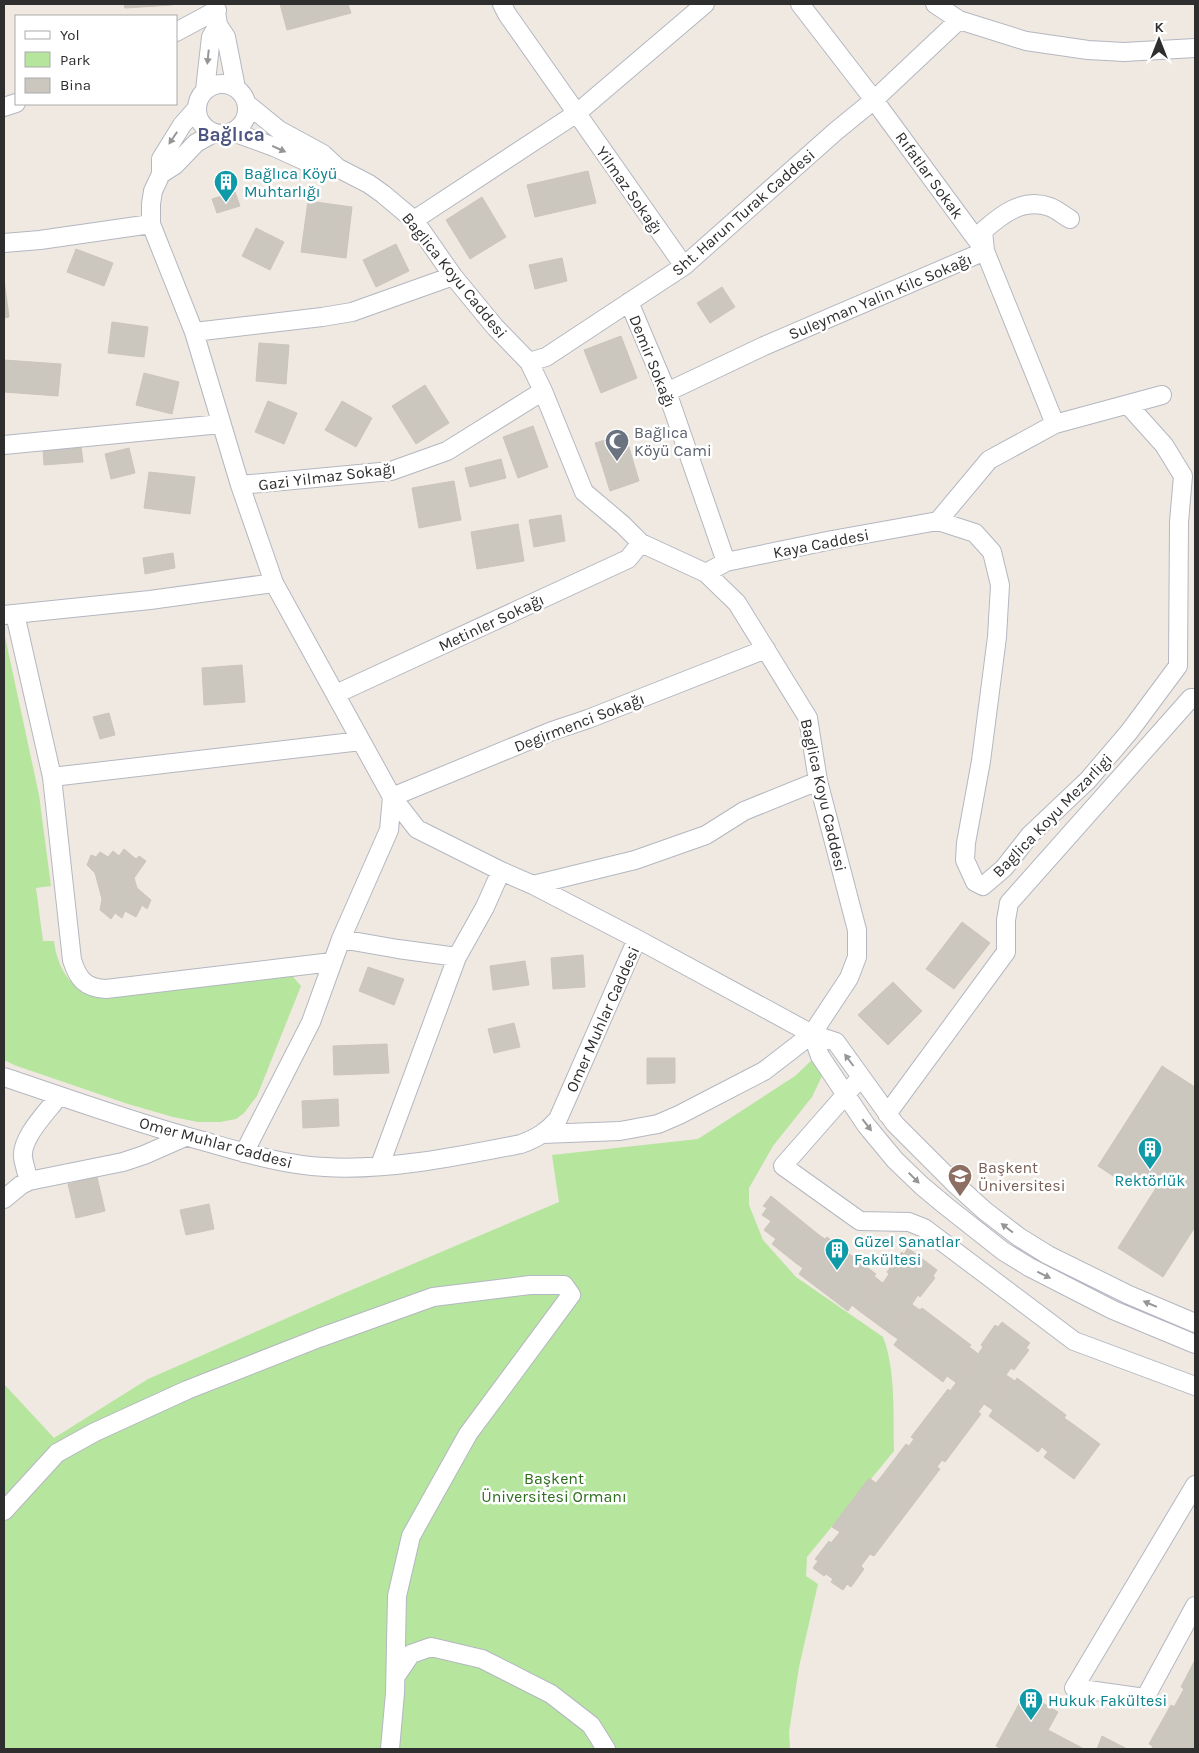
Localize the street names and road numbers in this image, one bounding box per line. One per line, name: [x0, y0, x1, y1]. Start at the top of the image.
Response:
street label: Rıfatlar Sokak: [892, 128, 968, 223]
street label: Yilmaz Sokağı: [592, 143, 667, 238]
street label: Sht. Harun Turak Caddesi: [668, 145, 819, 280]
street label: Baglica Koyu Caddesi: [398, 209, 511, 342]
street label: Suleyman Yalin Kilc Sokağı: [786, 249, 975, 344]
street label: Demir Sokağı: [625, 312, 680, 410]
street label: Gazi Yilmaz Sokağı: [257, 459, 397, 494]
street label: Kaya Caddesi: [771, 525, 871, 562]
street label: Metinler Sokağı: [435, 590, 547, 655]
street label: Degirmenci Sokağı: [511, 689, 647, 756]
street label: Baglica Koyu Caddesi: [797, 717, 850, 873]
street label: Baglica Koyu Mezarligi: [988, 750, 1116, 881]
street label: Omer Muhlar Caddesi: [562, 943, 643, 1095]
street label: Omer Muhlar Caddesi: [137, 1113, 295, 1172]

